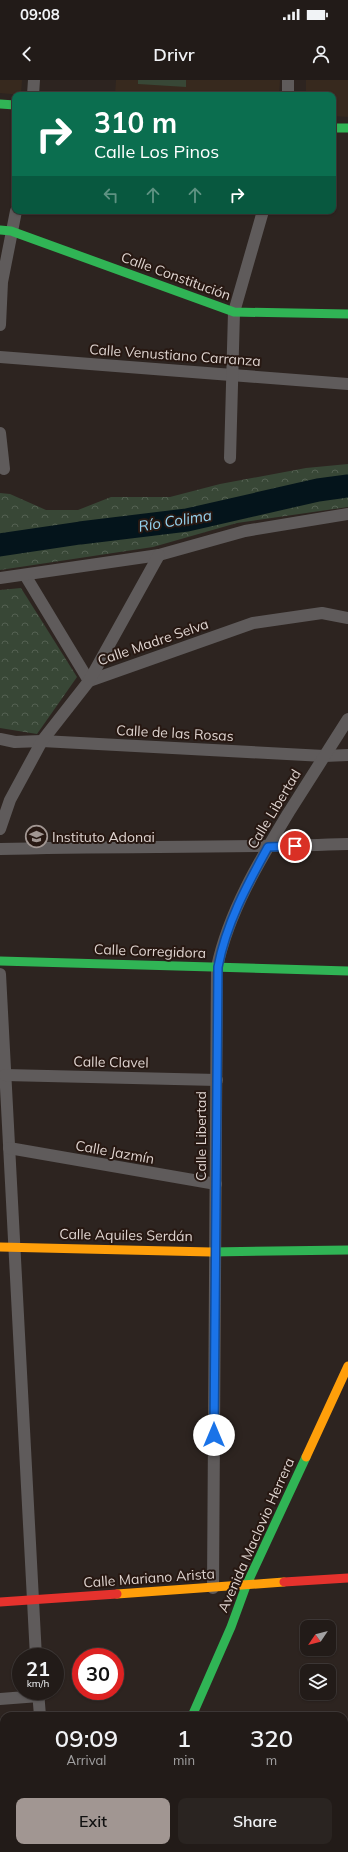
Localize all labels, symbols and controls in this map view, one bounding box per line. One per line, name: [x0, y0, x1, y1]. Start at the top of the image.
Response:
text: 09:08: [20, 5, 60, 24]
icon: back: [16, 43, 38, 65]
text: Drivr: [153, 43, 195, 66]
icon: person: [310, 43, 332, 65]
text: 310 m: [94, 105, 177, 140]
icon: right: [28, 108, 80, 160]
text: Calle Los Pinos: [94, 140, 219, 163]
icon: left: [100, 184, 122, 206]
icon: ahead: [142, 184, 164, 206]
icon: ahead: [184, 184, 206, 206]
icon: right: [226, 184, 248, 206]
street label: Calle Constitución: [119, 248, 233, 304]
street label: Calle Venustiano Carranza: [89, 340, 261, 370]
water label: Río Colima: [137, 505, 213, 536]
street label: Calle Madre Selva: [95, 615, 211, 669]
street label: Calle de las Rosas: [116, 721, 234, 745]
street label: Calle Libertad: [243, 766, 305, 852]
school or university icon: Instituto Adonai: [23, 824, 49, 850]
place label: Instituto Adonai: [52, 828, 155, 846]
pin: [278, 829, 312, 863]
icon: arrive: [284, 835, 306, 857]
street label: Calle Corregidora: [94, 940, 206, 962]
street label: Calle Clavel: [73, 1052, 149, 1072]
street label: Calle Libertad: [192, 1091, 210, 1181]
street label: Calle Jazmín: [74, 1136, 156, 1168]
street label: Calle Aquiles Serdán: [59, 1225, 193, 1245]
position arrow: [193, 1414, 235, 1456]
street label: Avenida Maclovio Herrera: [214, 1455, 298, 1615]
street label: Calle Mariano Arista: [83, 1564, 215, 1592]
north arrow: [300, 1620, 336, 1656]
map controls: [300, 1620, 336, 1700]
speed limit sign: 30: [72, 1648, 124, 1700]
text: 21: [26, 1656, 50, 1681]
button: layers: [300, 1664, 336, 1700]
text: km/h: [27, 1677, 49, 1690]
text: 09:09: [55, 1723, 118, 1753]
text: 1: [177, 1723, 191, 1753]
text: 320: [250, 1723, 293, 1753]
text: Arrival: [67, 1752, 106, 1768]
text: min: [173, 1752, 195, 1768]
text: m: [266, 1752, 277, 1768]
button: Exit: [16, 1798, 170, 1844]
button: Share: [178, 1798, 332, 1844]

